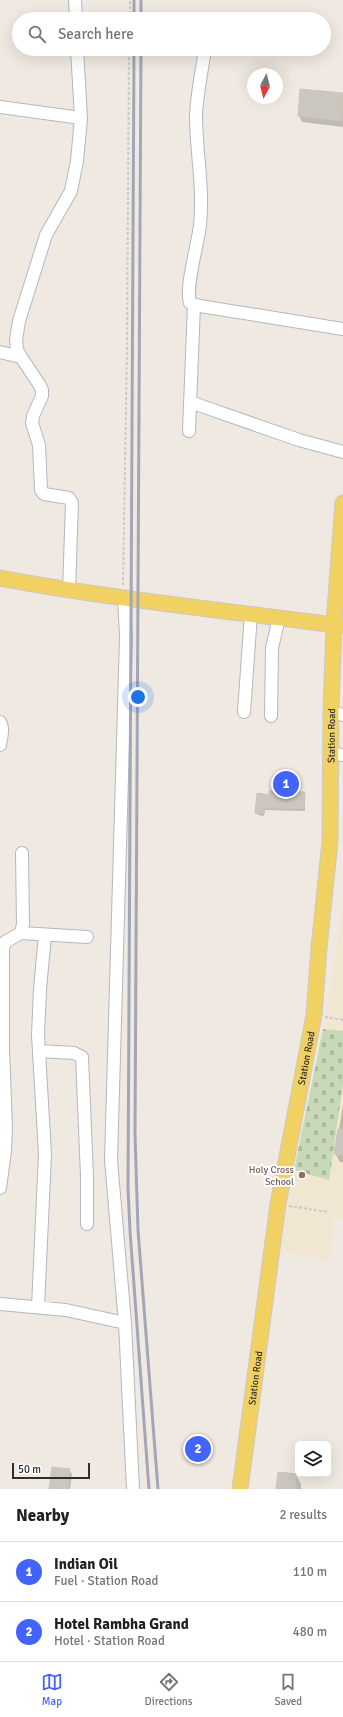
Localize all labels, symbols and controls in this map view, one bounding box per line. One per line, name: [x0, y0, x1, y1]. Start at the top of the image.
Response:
search box: [12, 12, 331, 56]
icon: search: [26, 23, 48, 45]
text: Search here: [58, 25, 134, 43]
north arrow: [247, 68, 283, 104]
your location: [128, 687, 148, 707]
street label: Station Road: [326, 708, 338, 763]
pin: 1: [273, 769, 299, 799]
street label: Station Road: [296, 1030, 318, 1086]
place label: Holy Cross School: [249, 1164, 295, 1188]
marker: Holy Cross School: [297, 1170, 307, 1180]
street label: Station Road: [246, 1350, 265, 1406]
pin: 2: [185, 1434, 211, 1464]
map controls: [295, 1441, 331, 1477]
button: layers: [295, 1441, 331, 1477]
scale bar: [12, 1461, 90, 1480]
text: 50 m: [18, 1463, 41, 1476]
text: Nearby: [16, 1505, 69, 1526]
text: 2 results: [279, 1507, 327, 1523]
text: Indian Oil: [54, 1555, 118, 1573]
text: 1: [25, 1564, 33, 1580]
text: 110 m: [293, 1564, 327, 1580]
text: Fuel · Station Road: [54, 1573, 158, 1589]
text: Hotel Rambha Grand: [54, 1615, 189, 1633]
text: 2: [25, 1624, 33, 1640]
text: 480 m: [293, 1624, 327, 1640]
text: Hotel · Station Road: [54, 1633, 165, 1649]
tab: Map: [41, 1671, 63, 1708]
tab: Directions: [145, 1671, 193, 1708]
tab: Saved: [274, 1671, 302, 1708]

